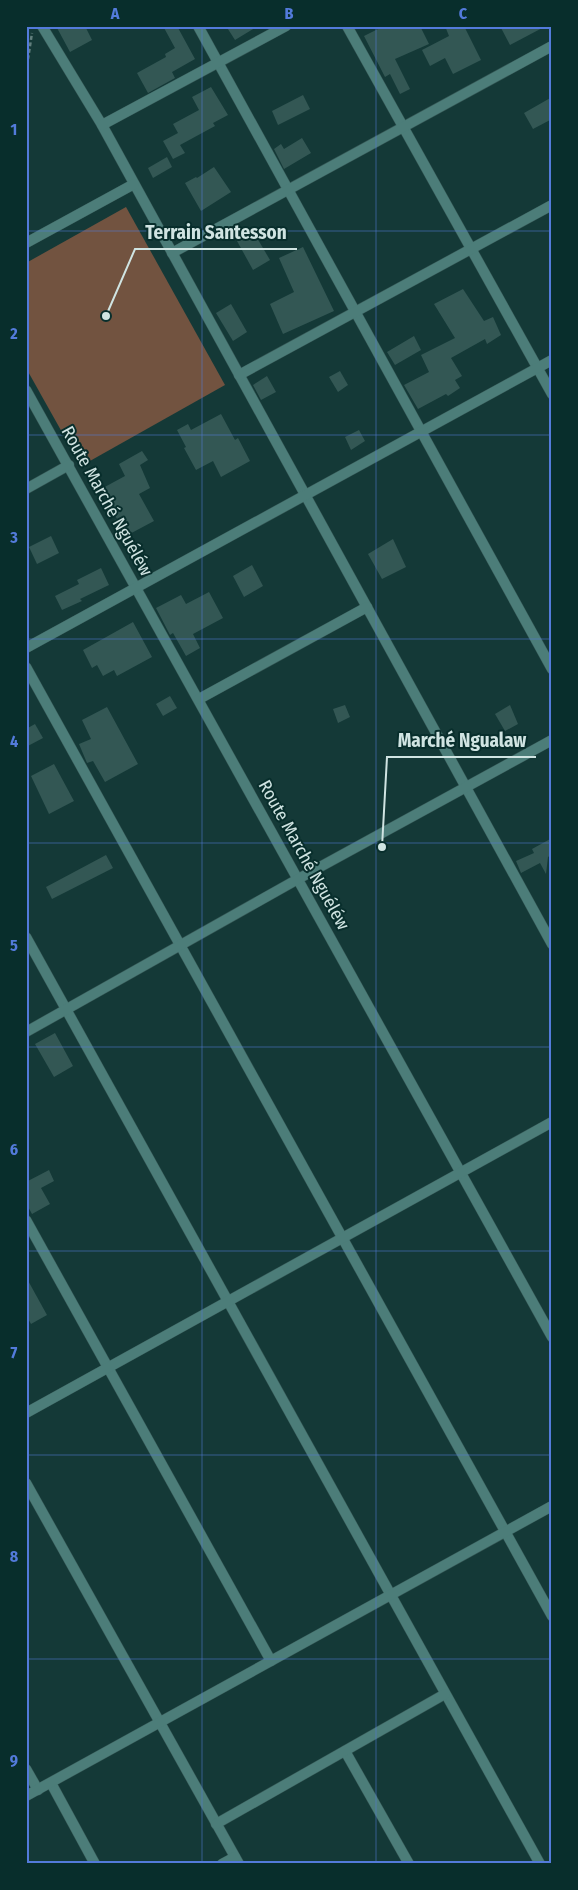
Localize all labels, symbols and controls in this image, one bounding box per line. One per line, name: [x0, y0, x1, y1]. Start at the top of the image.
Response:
text: A: [110, 4, 120, 23]
text: B: [285, 4, 294, 23]
text: C: [459, 4, 468, 23]
text: 1: [11, 120, 17, 139]
callout: Terrain Santesson: [135, 215, 297, 249]
text: Terrain Santesson: [145, 221, 287, 244]
text: 2: [9, 324, 18, 343]
street label: Route Marché Nguéléw: [57, 422, 157, 580]
text: 3: [9, 528, 18, 547]
callout: Marché Ngualaw: [387, 723, 536, 757]
text: Marché Ngualaw: [398, 729, 526, 752]
text: 4: [10, 732, 18, 751]
street label: Route Marché Nguéléw: [254, 776, 354, 934]
text: 5: [10, 936, 18, 955]
text: 6: [10, 1140, 18, 1159]
text: 7: [11, 1343, 18, 1362]
text: 8: [10, 1547, 19, 1566]
text: 9: [10, 1751, 18, 1770]

